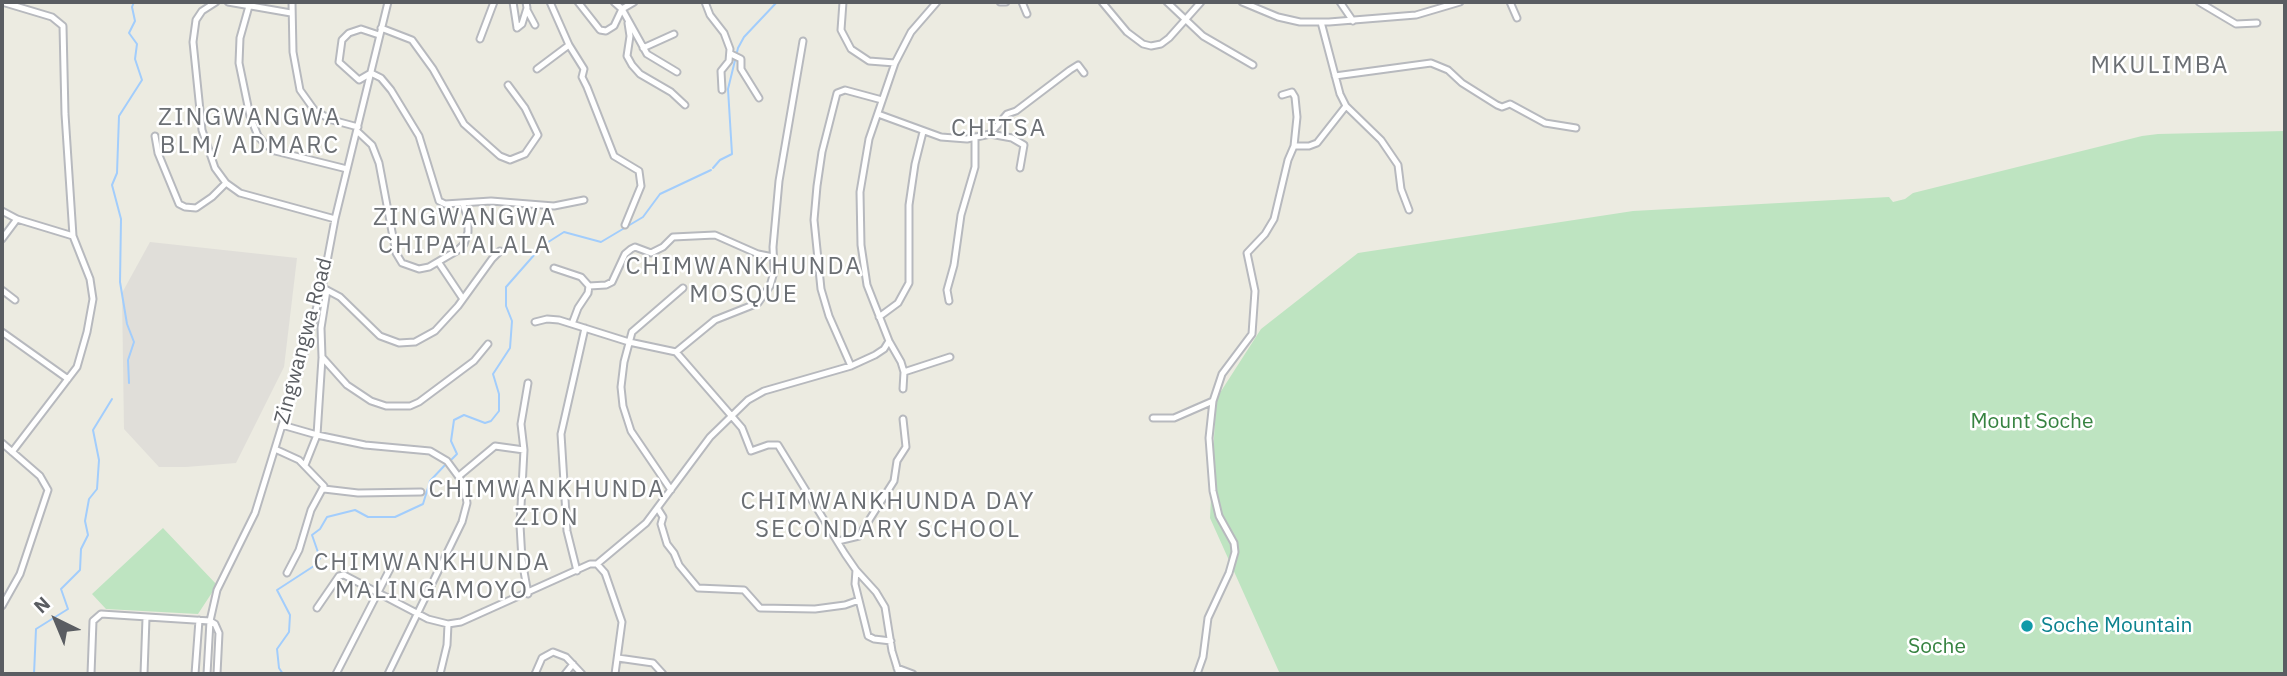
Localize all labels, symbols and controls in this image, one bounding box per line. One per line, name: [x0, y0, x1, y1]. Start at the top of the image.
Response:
district label: MKULIMBA: [2092, 52, 2228, 80]
district label: ZINGWANGWA BLM/ ADMARC: [159, 104, 341, 160]
district label: CHITSA: [952, 115, 1046, 143]
district label: ZINGWANGWA CHIPATALALA: [374, 204, 556, 260]
district label: CHIMWANKHUNDA MOSQUE: [627, 253, 861, 309]
street label: Zingwangwa Road: [270, 255, 338, 427]
park label: Mount Soche: [1971, 409, 2093, 435]
district label: CHIMWANKHUNDA ZION: [430, 476, 664, 532]
district label: CHIMWANKHUNDA DAY SECONDARY SCHOOL: [743, 488, 1033, 544]
district label: CHIMWANKHUNDA MALINGAMOYO: [315, 549, 549, 605]
north arrow: [21, 585, 91, 655]
text: N: [28, 591, 55, 618]
place label: Soche Mountain: [2041, 613, 2192, 639]
marker: Soche Mountain: [2019, 618, 2035, 634]
park label: Soche: [1908, 634, 1966, 660]

